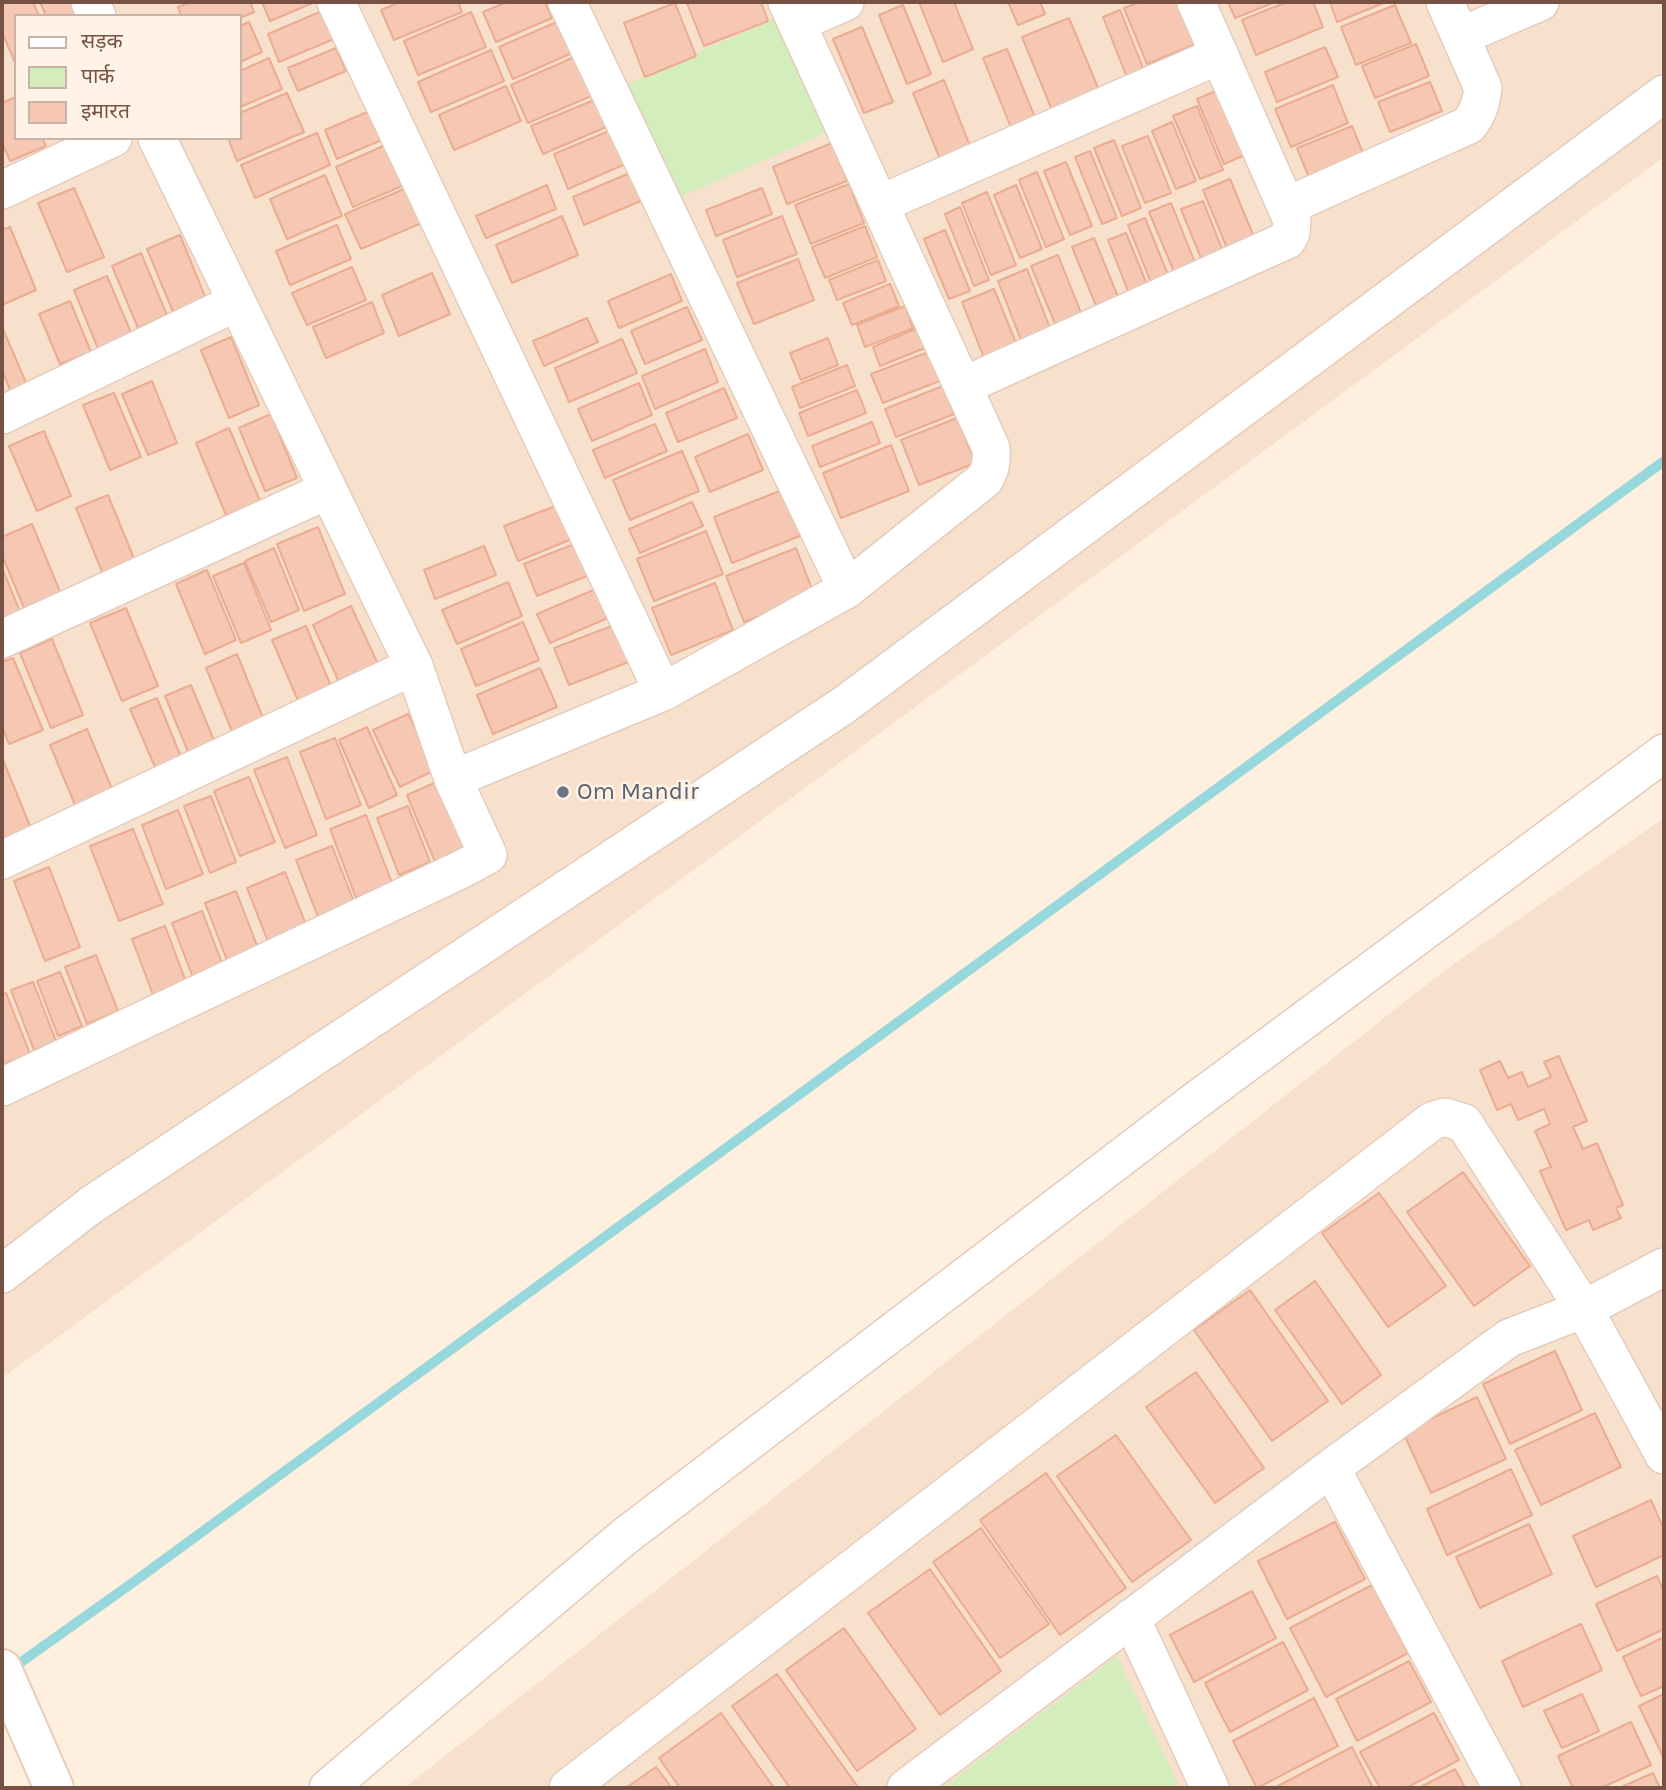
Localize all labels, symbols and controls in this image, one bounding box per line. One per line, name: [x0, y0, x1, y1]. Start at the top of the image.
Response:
legend: [14, 14, 242, 140]
text: सड़क: [81, 29, 123, 53]
text: पार्क: [81, 64, 115, 88]
text: इमारत: [81, 99, 130, 123]
place label: Om Mandir: [577, 778, 699, 806]
marker: Om Mandir: [555, 784, 571, 800]

